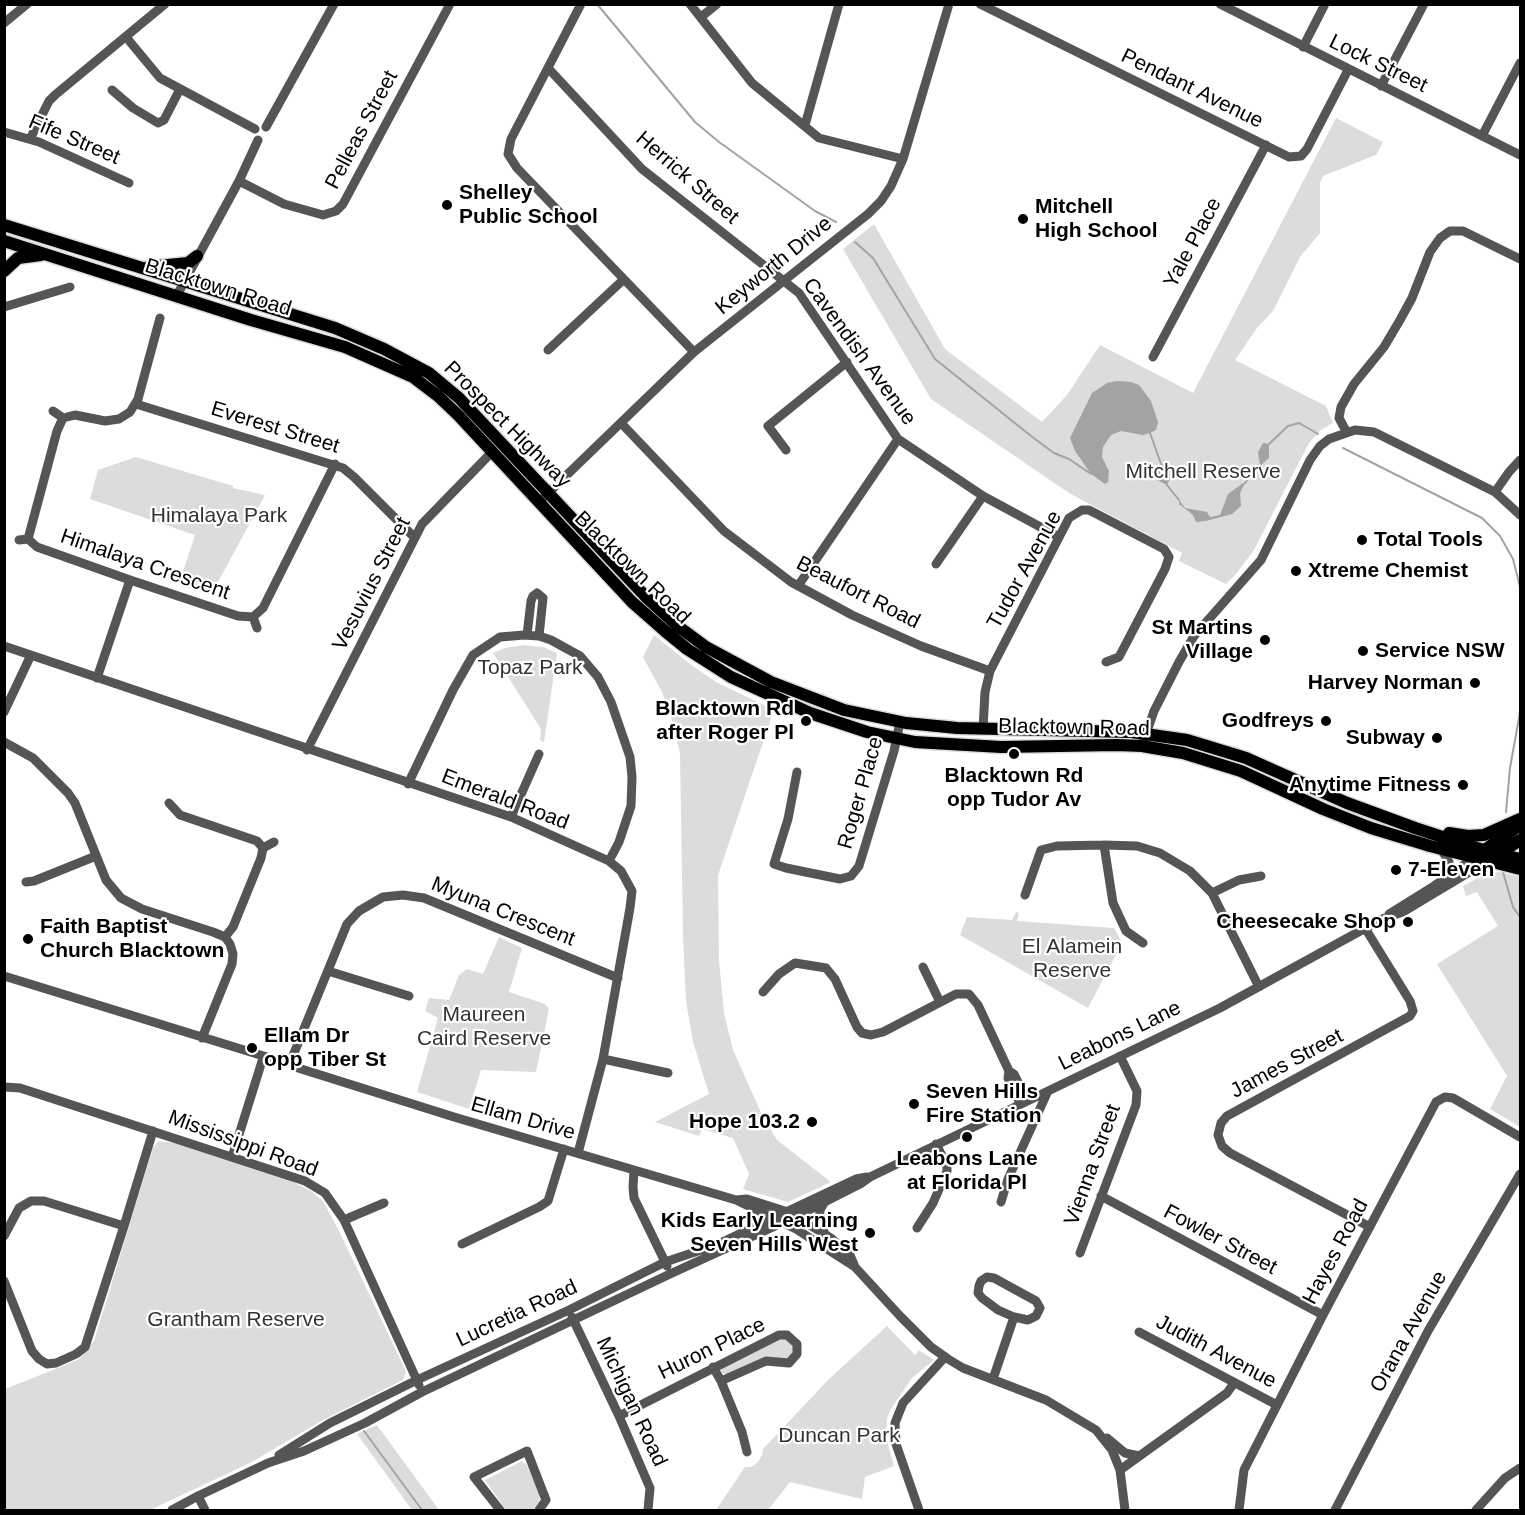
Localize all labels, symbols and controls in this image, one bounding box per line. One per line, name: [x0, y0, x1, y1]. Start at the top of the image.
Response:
street label: Lock Street: [1325, 29, 1431, 99]
street label: Pendant Avenue: [1117, 44, 1267, 134]
street label: Pelleas Street: [320, 66, 404, 194]
street label: Fife Street: [24, 109, 124, 171]
street label: Herrick Street: [630, 126, 744, 230]
place label: Shelley Public School: [459, 180, 598, 230]
street label: Yale Place: [1159, 193, 1227, 293]
place label: Mitchell High School: [1035, 194, 1157, 244]
marker: Shelley Public School: [440, 198, 454, 212]
street label: Keyworth Drive: [711, 211, 837, 321]
marker: Mitchell High School: [1016, 212, 1030, 226]
street label: Blacktown Road: [142, 254, 294, 322]
street label: Cavendish Avenue: [797, 273, 921, 431]
street label: Prospect Highway: [438, 356, 576, 494]
street label: Everest Street: [208, 396, 342, 460]
park label: Mitchell Reserve: [1125, 459, 1281, 485]
park label: Himalaya Park: [151, 503, 287, 529]
street label: Blacktown Road: [569, 506, 695, 630]
street label: Tudor Avenue: [982, 507, 1068, 633]
street label: Vesuvius Street: [328, 513, 416, 655]
street label: Himalaya Crescent: [57, 524, 233, 606]
place label: Total Tools: [1374, 527, 1483, 553]
marker: Total Tools: [1355, 533, 1369, 547]
street label: Beaufort Road: [792, 551, 924, 635]
place label: Xtreme Chemist: [1308, 558, 1468, 584]
marker: Xtreme Chemist: [1289, 564, 1303, 578]
place label: St Martins Village: [1151, 615, 1253, 665]
marker: St Martins Village: [1258, 633, 1272, 647]
place label: Service NSW: [1375, 638, 1505, 664]
marker: Service NSW: [1356, 644, 1370, 658]
park label: Topaz Park: [477, 655, 583, 681]
place label: Harvey Norman: [1308, 670, 1463, 696]
marker: Harvey Norman: [1468, 676, 1482, 690]
place label: Blacktown Rd after Roger Pl: [655, 696, 794, 746]
place label: Godfreys: [1222, 708, 1314, 734]
marker: Blacktown Rd after Roger Pl: [799, 714, 813, 728]
street label: Blacktown Road: [998, 714, 1150, 742]
marker: Godfreys: [1319, 714, 1333, 728]
place label: Subway: [1346, 725, 1425, 751]
marker: Subway: [1430, 731, 1444, 745]
street label: Roger Place: [833, 734, 889, 852]
marker: Blacktown Rd opp Tudor Av: [1007, 747, 1021, 761]
place label: Blacktown Rd opp Tudor Av: [945, 763, 1083, 813]
street label: Emerald Road: [438, 764, 572, 836]
place label: Anytime Fitness: [1289, 772, 1451, 798]
marker: Anytime Fitness: [1456, 778, 1470, 792]
place label: 7-Eleven: [1408, 857, 1494, 883]
marker: 7-Eleven: [1389, 863, 1403, 877]
street label: Myuna Crescent: [427, 872, 579, 952]
place label: Cheesecake Shop: [1216, 909, 1396, 935]
place label: Faith Baptist Church Blacktown: [40, 914, 224, 964]
marker: Cheesecake Shop: [1401, 915, 1415, 929]
marker: Faith Baptist Church Blacktown: [21, 932, 35, 946]
park label: El Alamein Reserve: [1022, 934, 1122, 984]
street label: Leabons Lane: [1055, 995, 1185, 1077]
park label: Maureen Caird Reserve: [417, 1002, 551, 1052]
place label: Ellam Dr opp Tiber St: [264, 1023, 386, 1073]
street label: James Street: [1226, 1024, 1348, 1104]
marker: Ellam Dr opp Tiber St: [245, 1041, 259, 1055]
place label: Seven Hills Fire Station: [926, 1079, 1042, 1129]
street label: Ellam Drive: [468, 1092, 578, 1146]
marker: Seven Hills Fire Station: [907, 1097, 921, 1111]
street label: Vienna Street: [1059, 1101, 1127, 1229]
street label: Mississippi Road: [165, 1105, 321, 1183]
place label: Hope 103.2: [689, 1109, 800, 1135]
marker: Hope 103.2: [805, 1115, 819, 1129]
marker: Leabons Lane at Florida Pl: [960, 1130, 974, 1144]
place label: Leabons Lane at Florida Pl: [896, 1146, 1038, 1196]
street label: Hayes Road: [1298, 1195, 1374, 1309]
street label: Fowler Street: [1159, 1200, 1281, 1280]
place label: Kids Early Learning Seven Hills West: [661, 1208, 858, 1258]
marker: Kids Early Learning Seven Hills West: [863, 1226, 877, 1240]
street label: Orana Avenue: [1365, 1267, 1453, 1397]
street label: Lucretia Road: [452, 1275, 582, 1353]
park label: Grantham Reserve: [147, 1307, 325, 1333]
street label: Judith Avenue: [1151, 1310, 1281, 1394]
street label: Huron Place: [655, 1312, 769, 1386]
street label: Michigan Road: [590, 1333, 672, 1471]
park label: Duncan Park: [778, 1423, 900, 1449]

